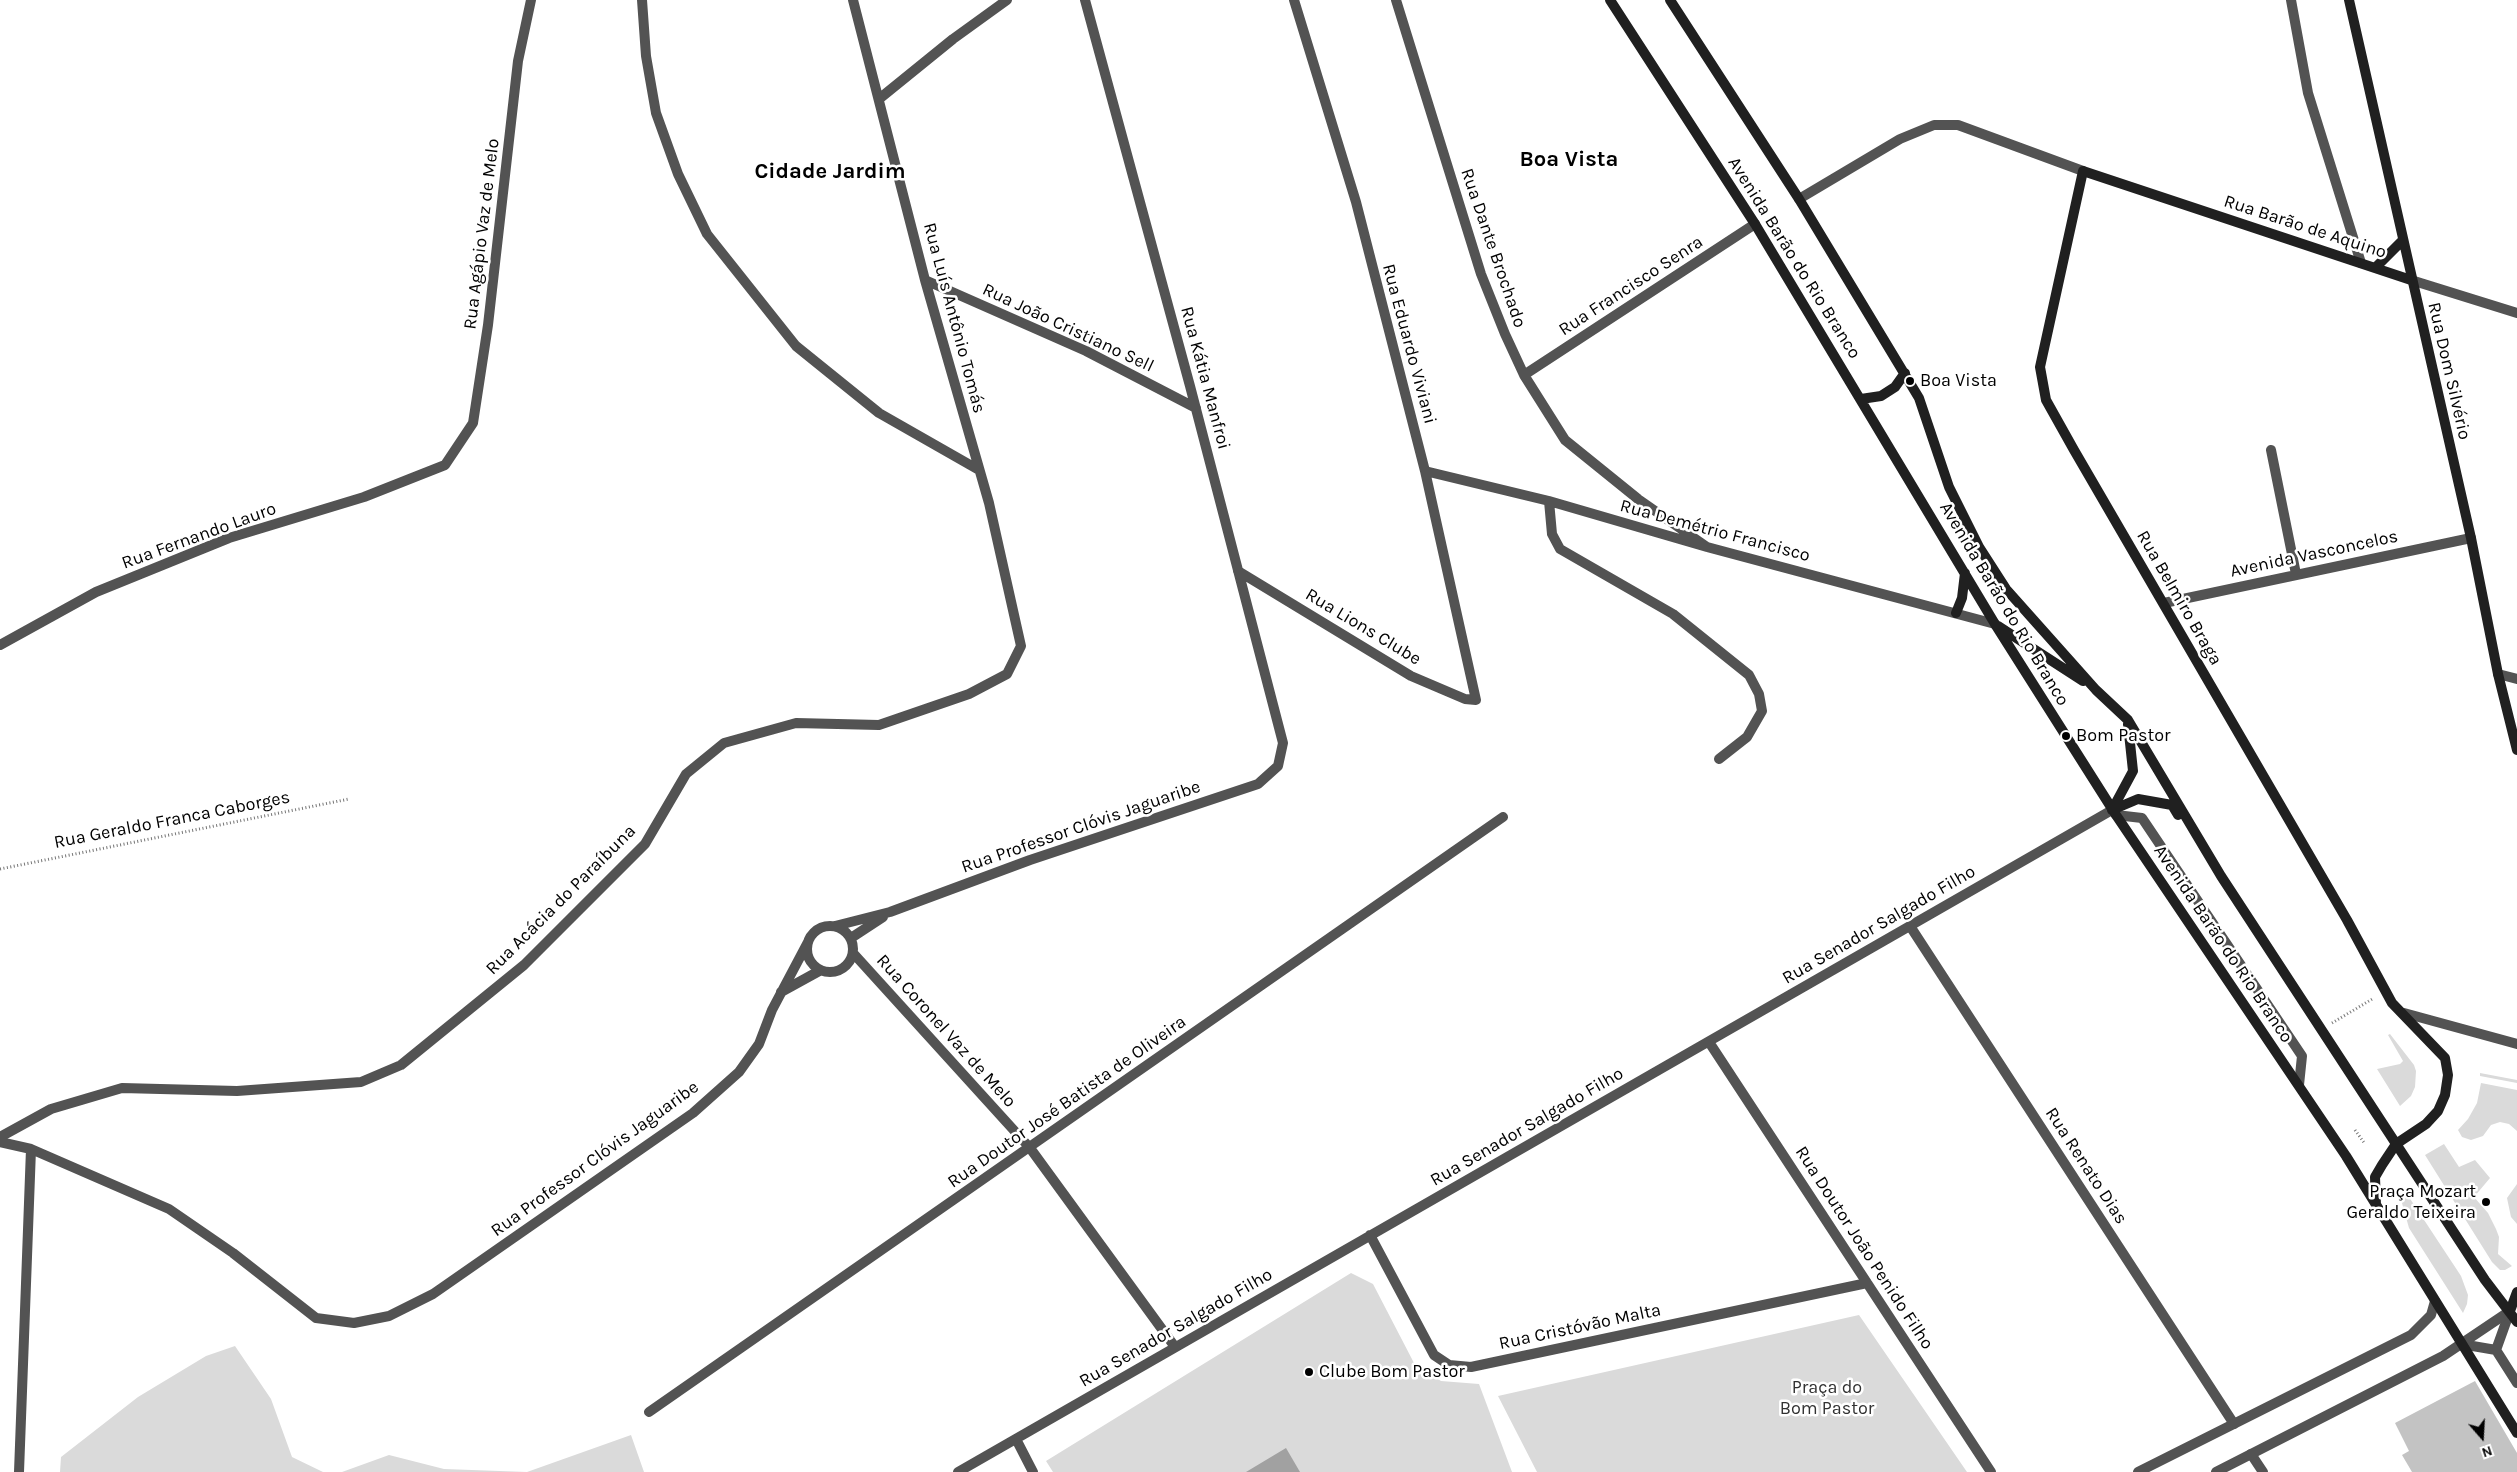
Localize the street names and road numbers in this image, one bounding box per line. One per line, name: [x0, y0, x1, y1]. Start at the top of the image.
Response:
street label: Rua Agápio Vaz de Melo: [460, 137, 504, 331]
street label: Avenida Barão do Rio Branco: [1723, 153, 1865, 363]
street label: Rua Dante Brochado: [1456, 165, 1530, 331]
street label: Rua Barão de Aquino: [2221, 191, 2389, 263]
street label: Rua Luís Antônio Tomás: [918, 220, 990, 416]
street label: Rua Francisco Senra: [1555, 231, 1707, 341]
street label: Rua Eduardo Viviani: [1377, 262, 1441, 426]
street label: Rua João Cristiano Sell: [979, 279, 1157, 377]
street label: Rua Dom Silvério: [2423, 300, 2475, 442]
street label: Rua Kátia Manfroi: [1176, 304, 1234, 452]
street label: Rua Demétrio Francisco: [1618, 495, 1812, 567]
street label: Rua Fernando Lauro: [119, 498, 279, 574]
street label: Avenida Barão do Rio Branco: [1935, 498, 2073, 710]
street label: Avenida Vasconcelos: [2228, 526, 2400, 582]
street label: Rua Belmiro Braga: [2132, 527, 2226, 669]
street label: Rua Lions Clube: [1301, 584, 1425, 670]
street label: Rua Professor Clóvis Jaguaribe: [959, 776, 1203, 878]
street label: Rua Geraldo Franca Caborges: [52, 787, 292, 853]
street label: Rua Acácia do Paraíbuna: [482, 821, 640, 979]
street label: Avenida Barão do Rio Branco: [2149, 841, 2297, 1047]
street label: Rua Senador Salgado Filho: [1779, 861, 1979, 989]
street label: Rua Coronel Vaz de Melo: [872, 950, 1020, 1112]
street label: Rua Doutor José Batista de Oliveira: [944, 1011, 1190, 1193]
street label: Rua Senador Salgado Filho: [1427, 1063, 1627, 1191]
street label: Rua Professor Clóvis Jaguaribe: [487, 1076, 703, 1242]
street label: Rua Renato Dias: [2040, 1104, 2132, 1228]
street label: Rua Doutor João Penido Filho: [1790, 1142, 1938, 1354]
street label: Rua Senador Salgado Filho: [1076, 1264, 1276, 1392]
street label: Rua Cristóvão Malta: [1497, 1299, 1663, 1355]

